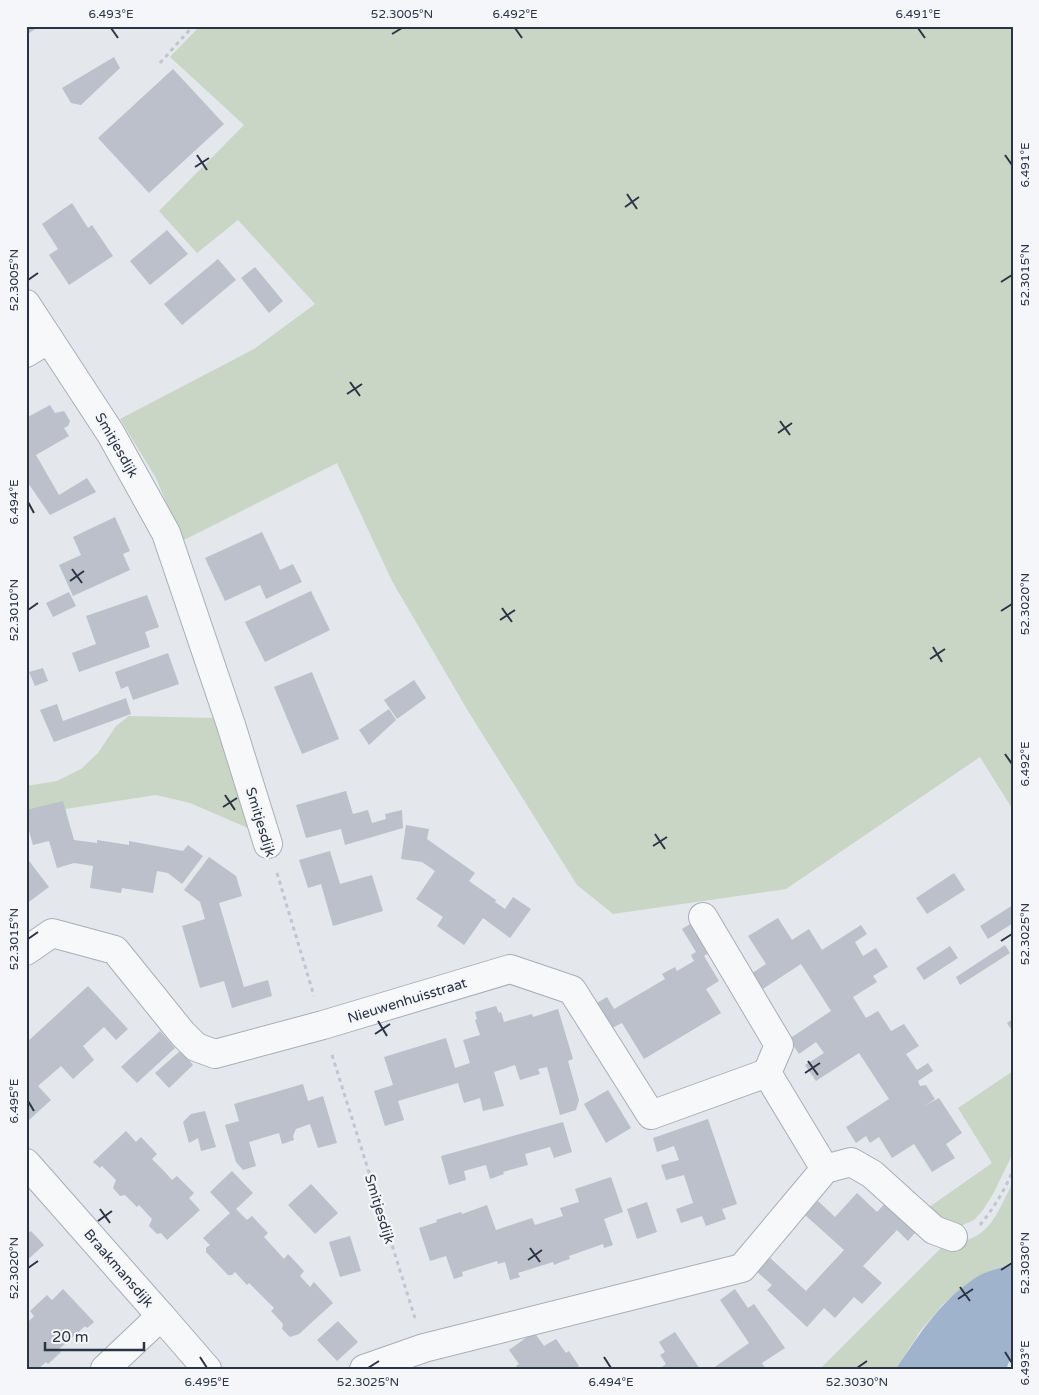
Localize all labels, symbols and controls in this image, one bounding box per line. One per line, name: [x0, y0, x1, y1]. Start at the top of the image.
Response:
text: 6.493°E: [88, 7, 134, 21]
text: 52.3005°N: [371, 7, 433, 21]
text: 6.492°E: [492, 7, 538, 21]
text: 6.491°E: [895, 7, 941, 21]
text: 6.491°E: [1018, 142, 1032, 188]
text: 52.3015°N: [1018, 244, 1032, 306]
text: 52.3005°N: [7, 249, 21, 311]
street label: Smitjesdijk: [91, 410, 142, 481]
text: 6.494°E: [7, 479, 21, 525]
text: 52.3020°N: [1018, 573, 1032, 635]
text: 52.3010°N: [7, 579, 21, 641]
text: 6.492°E: [1018, 741, 1032, 787]
street label: Smitjesdijk: [242, 785, 279, 859]
text: 52.3025°N: [1018, 903, 1032, 965]
text: 52.3015°N: [7, 908, 21, 970]
street label: Nieuwenhuisstraat: [345, 974, 470, 1027]
text: 6.495°E: [7, 1078, 21, 1123]
street label: Smitjesdijk: [361, 1172, 398, 1246]
street label: Braakmansdijk: [80, 1226, 157, 1311]
text: 52.3030°N: [1018, 1232, 1032, 1294]
text: 52.3020°N: [7, 1237, 21, 1299]
scale bar: [45, 1320, 144, 1352]
text: 20 m: [52, 1328, 89, 1346]
text: 6.493°E: [1018, 1340, 1032, 1386]
text: 6.495°E: [185, 1375, 230, 1389]
text: 52.3025°N: [337, 1375, 399, 1389]
text: 6.494°E: [588, 1375, 634, 1389]
text: 52.3030°N: [826, 1375, 888, 1389]

